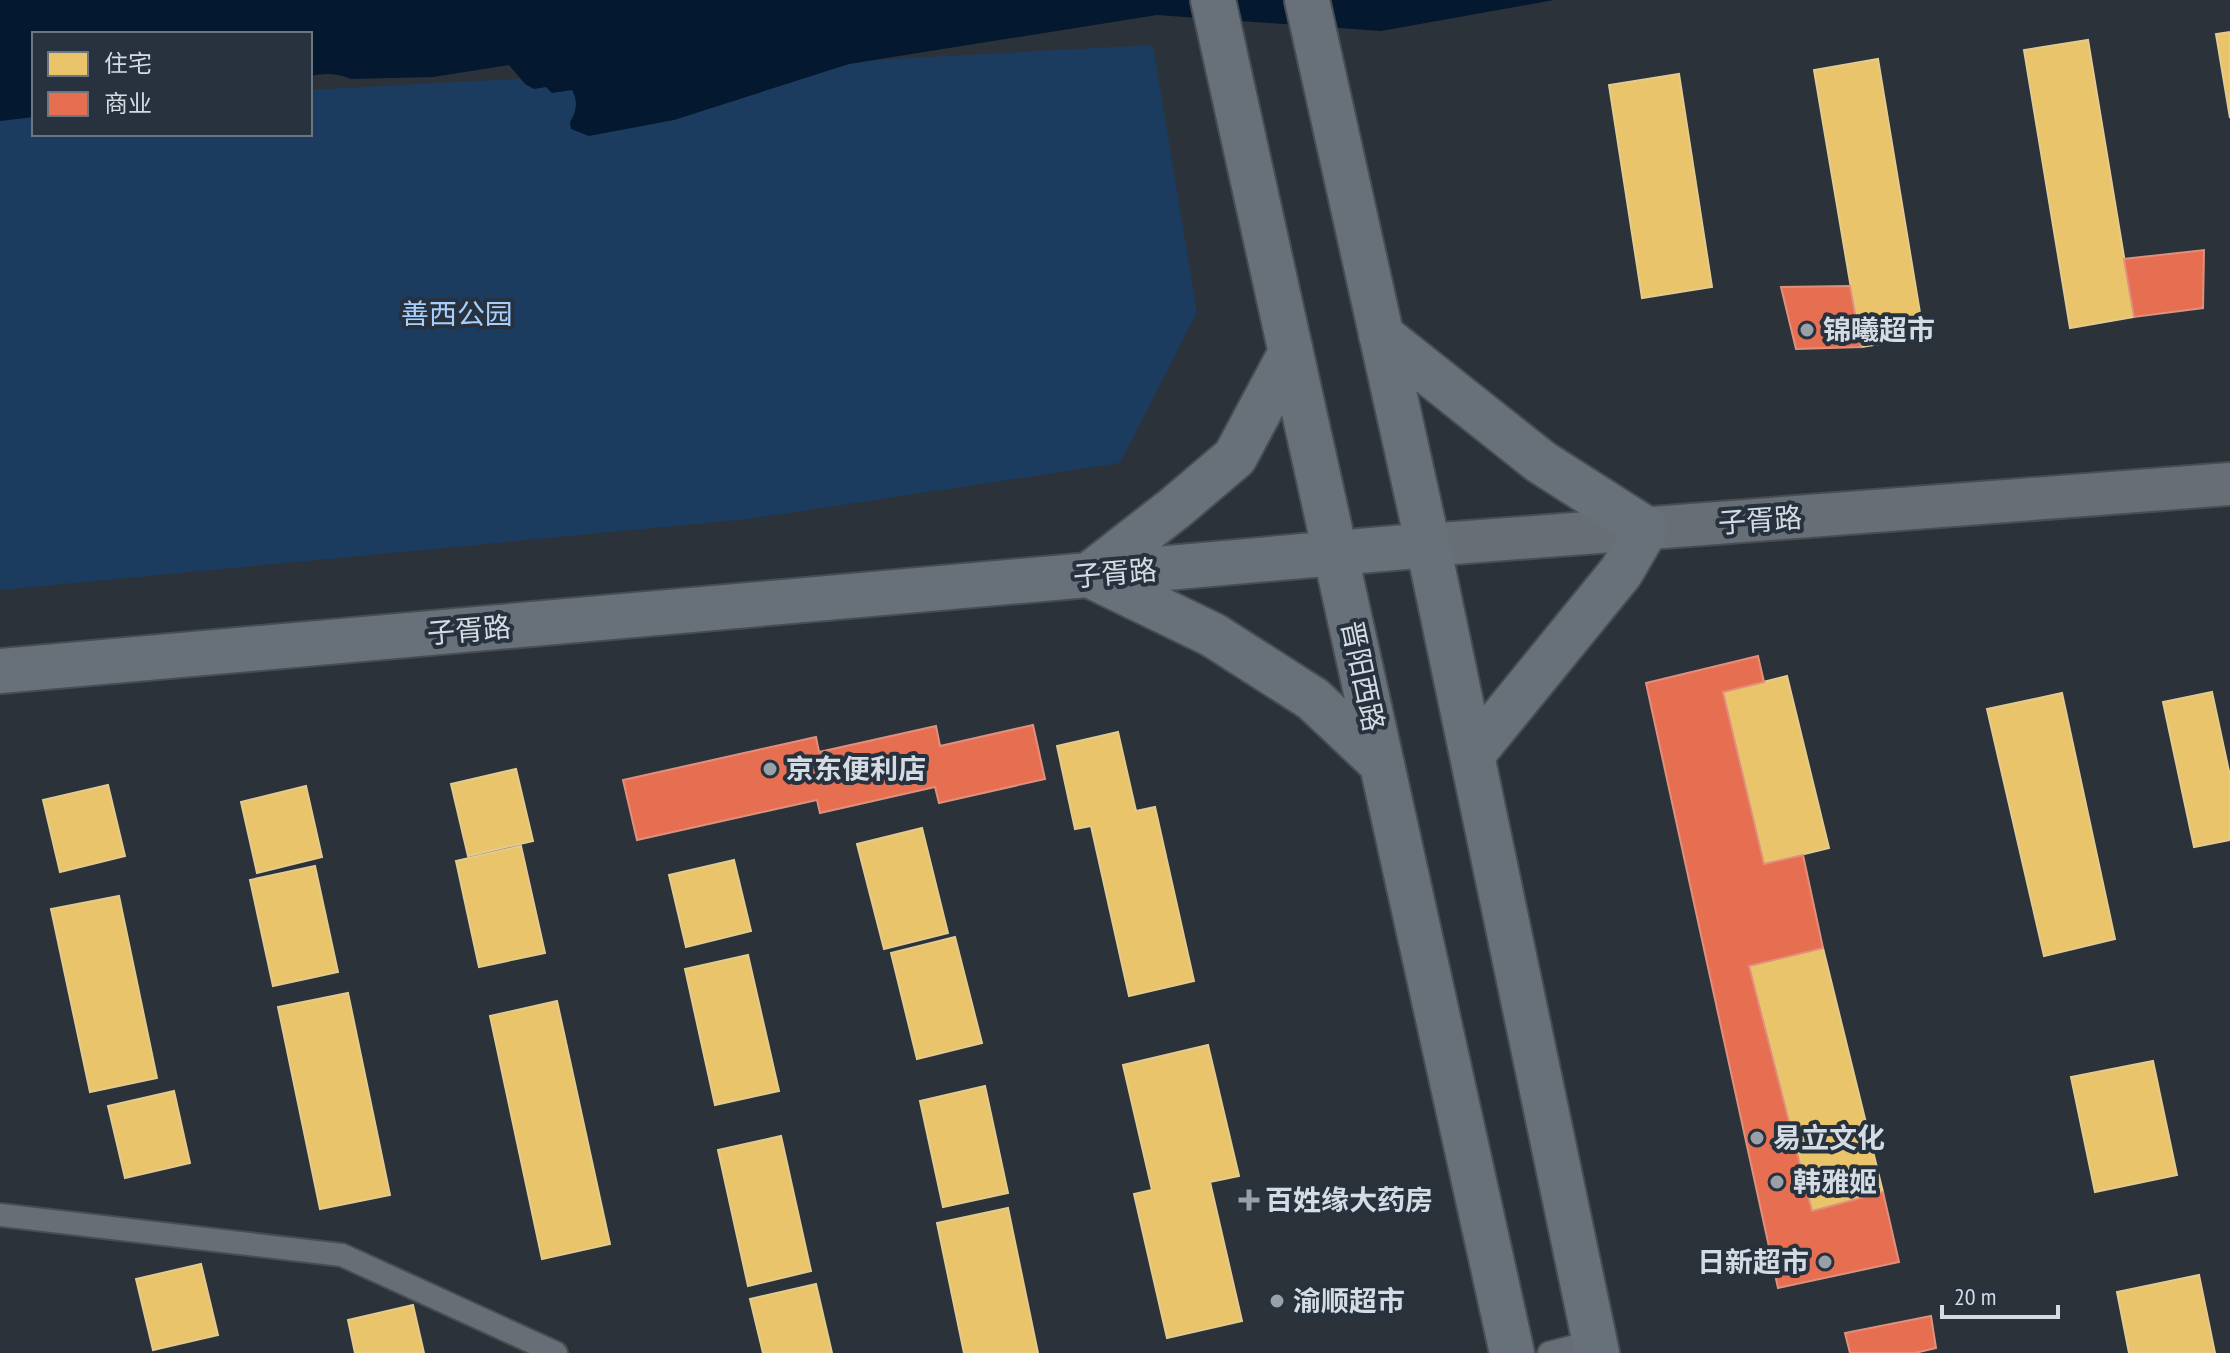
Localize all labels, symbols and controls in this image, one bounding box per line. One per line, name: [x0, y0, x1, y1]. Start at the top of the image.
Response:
legend: [32, 32, 312, 136]
text: 住宅: [104, 48, 152, 79]
text: 商业: [104, 88, 152, 119]
park label: 善西公园: [401, 295, 513, 332]
place label: 锦曦超市: [1823, 311, 1935, 348]
marker: 锦曦超市: [1798, 321, 1816, 339]
street label: 子胥路: [1717, 498, 1803, 541]
street label: 子胥路: [1071, 550, 1158, 595]
street label: 子胥路: [425, 607, 512, 652]
street label: 晋阳西路: [1334, 617, 1393, 735]
place label: 京东便利店: [786, 750, 926, 787]
marker: 京东便利店: [761, 760, 779, 778]
place label: 易立文化: [1773, 1119, 1885, 1156]
marker: 易立文化: [1748, 1129, 1766, 1147]
place label: 韩雅姬: [1793, 1163, 1877, 1200]
marker: 韩雅姬: [1768, 1173, 1786, 1191]
place label: 百姓缘大药房: [1265, 1181, 1433, 1218]
marker: 百姓缘大药房: [1240, 1191, 1258, 1209]
place label: 日新超市: [1697, 1243, 1809, 1280]
marker: 日新超市: [1816, 1253, 1834, 1271]
scale bar: [1942, 1269, 2058, 1319]
text: 20 m: [1954, 1281, 1996, 1312]
place label: 渝顺超市: [1293, 1282, 1405, 1319]
marker: 渝顺超市: [1268, 1292, 1286, 1310]

